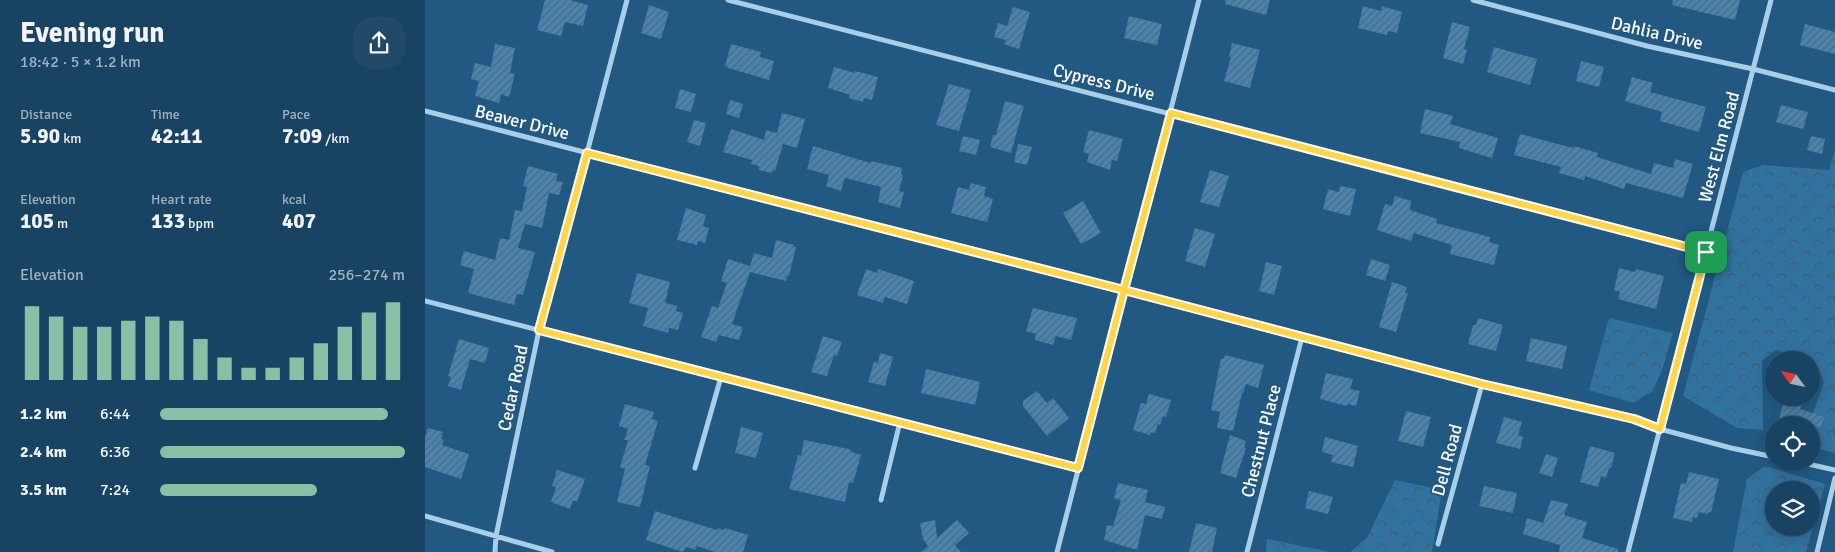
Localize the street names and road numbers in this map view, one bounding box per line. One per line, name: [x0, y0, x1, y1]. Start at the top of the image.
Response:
street label: Dahlia Drive: [1609, 12, 1705, 54]
street label: Cypress Drive: [1051, 59, 1157, 105]
street label: West Elm Road: [1694, 89, 1744, 205]
street label: Beaver Drive: [472, 100, 572, 144]
street label: Cedar Road: [493, 343, 533, 433]
street label: Chestnut Place: [1236, 382, 1286, 500]
street label: Dell Road: [1427, 422, 1467, 498]

